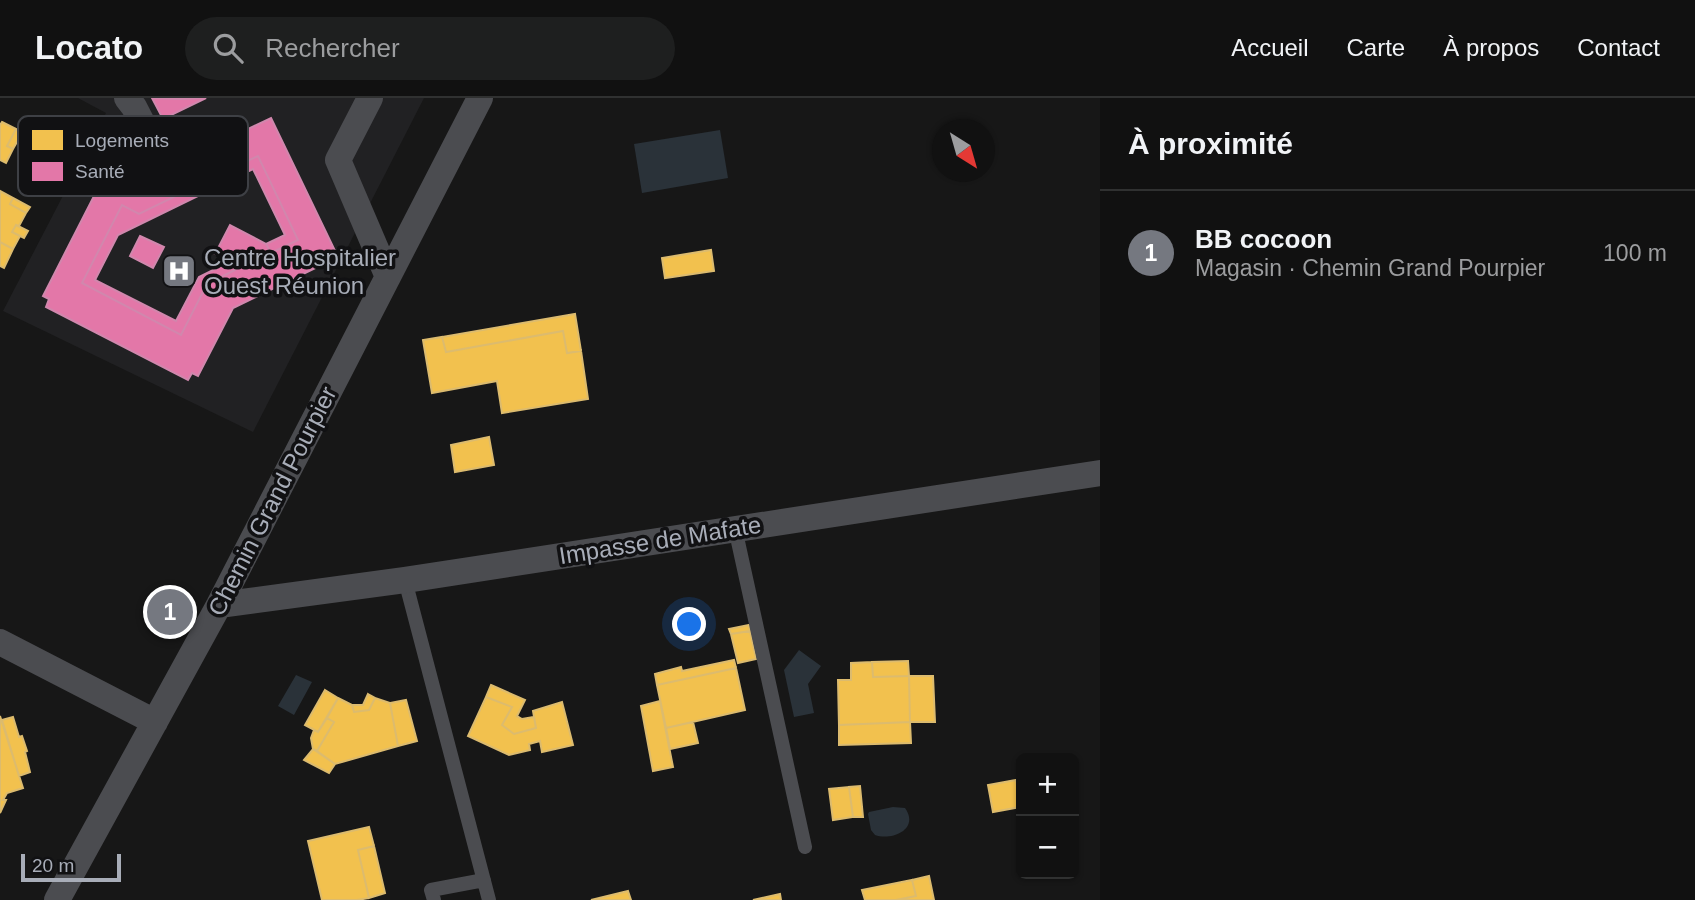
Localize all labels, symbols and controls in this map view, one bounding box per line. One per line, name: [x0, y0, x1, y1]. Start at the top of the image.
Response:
search box: [185, 17, 675, 80]
text: Locato: [35, 29, 143, 66]
icon: search: [209, 29, 247, 67]
text: Rechercher: [265, 33, 400, 63]
text: Accueil: [1231, 34, 1309, 61]
text: Carte: [1347, 34, 1405, 61]
text: À propos: [1443, 34, 1539, 61]
text: Contact: [1577, 34, 1660, 61]
legend: [18, 116, 248, 196]
north arrow: [932, 119, 995, 182]
text: À proximité: [1128, 127, 1293, 160]
text: Logements: [75, 130, 169, 151]
text: Santé: [75, 161, 125, 182]
text: BB cocoon: [1195, 224, 1332, 254]
text: 1: [1145, 240, 1157, 266]
text: 100 m: [1603, 240, 1667, 266]
place label: Centre Hospitalier Ouest Réunion: [204, 244, 396, 299]
hospital icon: Centre Hospitalier Ouest Réunion: [160, 252, 198, 290]
text: Magasin · Chemin Grand Pourpier: [1195, 255, 1545, 281]
street label: Chemin Grand Pourpier: [202, 382, 342, 620]
street label: Impasse de Mafate: [557, 511, 763, 569]
pin: 1: [147, 586, 193, 638]
your location: [672, 607, 706, 641]
map controls: [1016, 753, 1079, 879]
button: +: [1016, 753, 1079, 816]
button: −: [1016, 816, 1079, 879]
scale bar: [21, 851, 121, 883]
text: 20 m: [32, 855, 74, 876]

